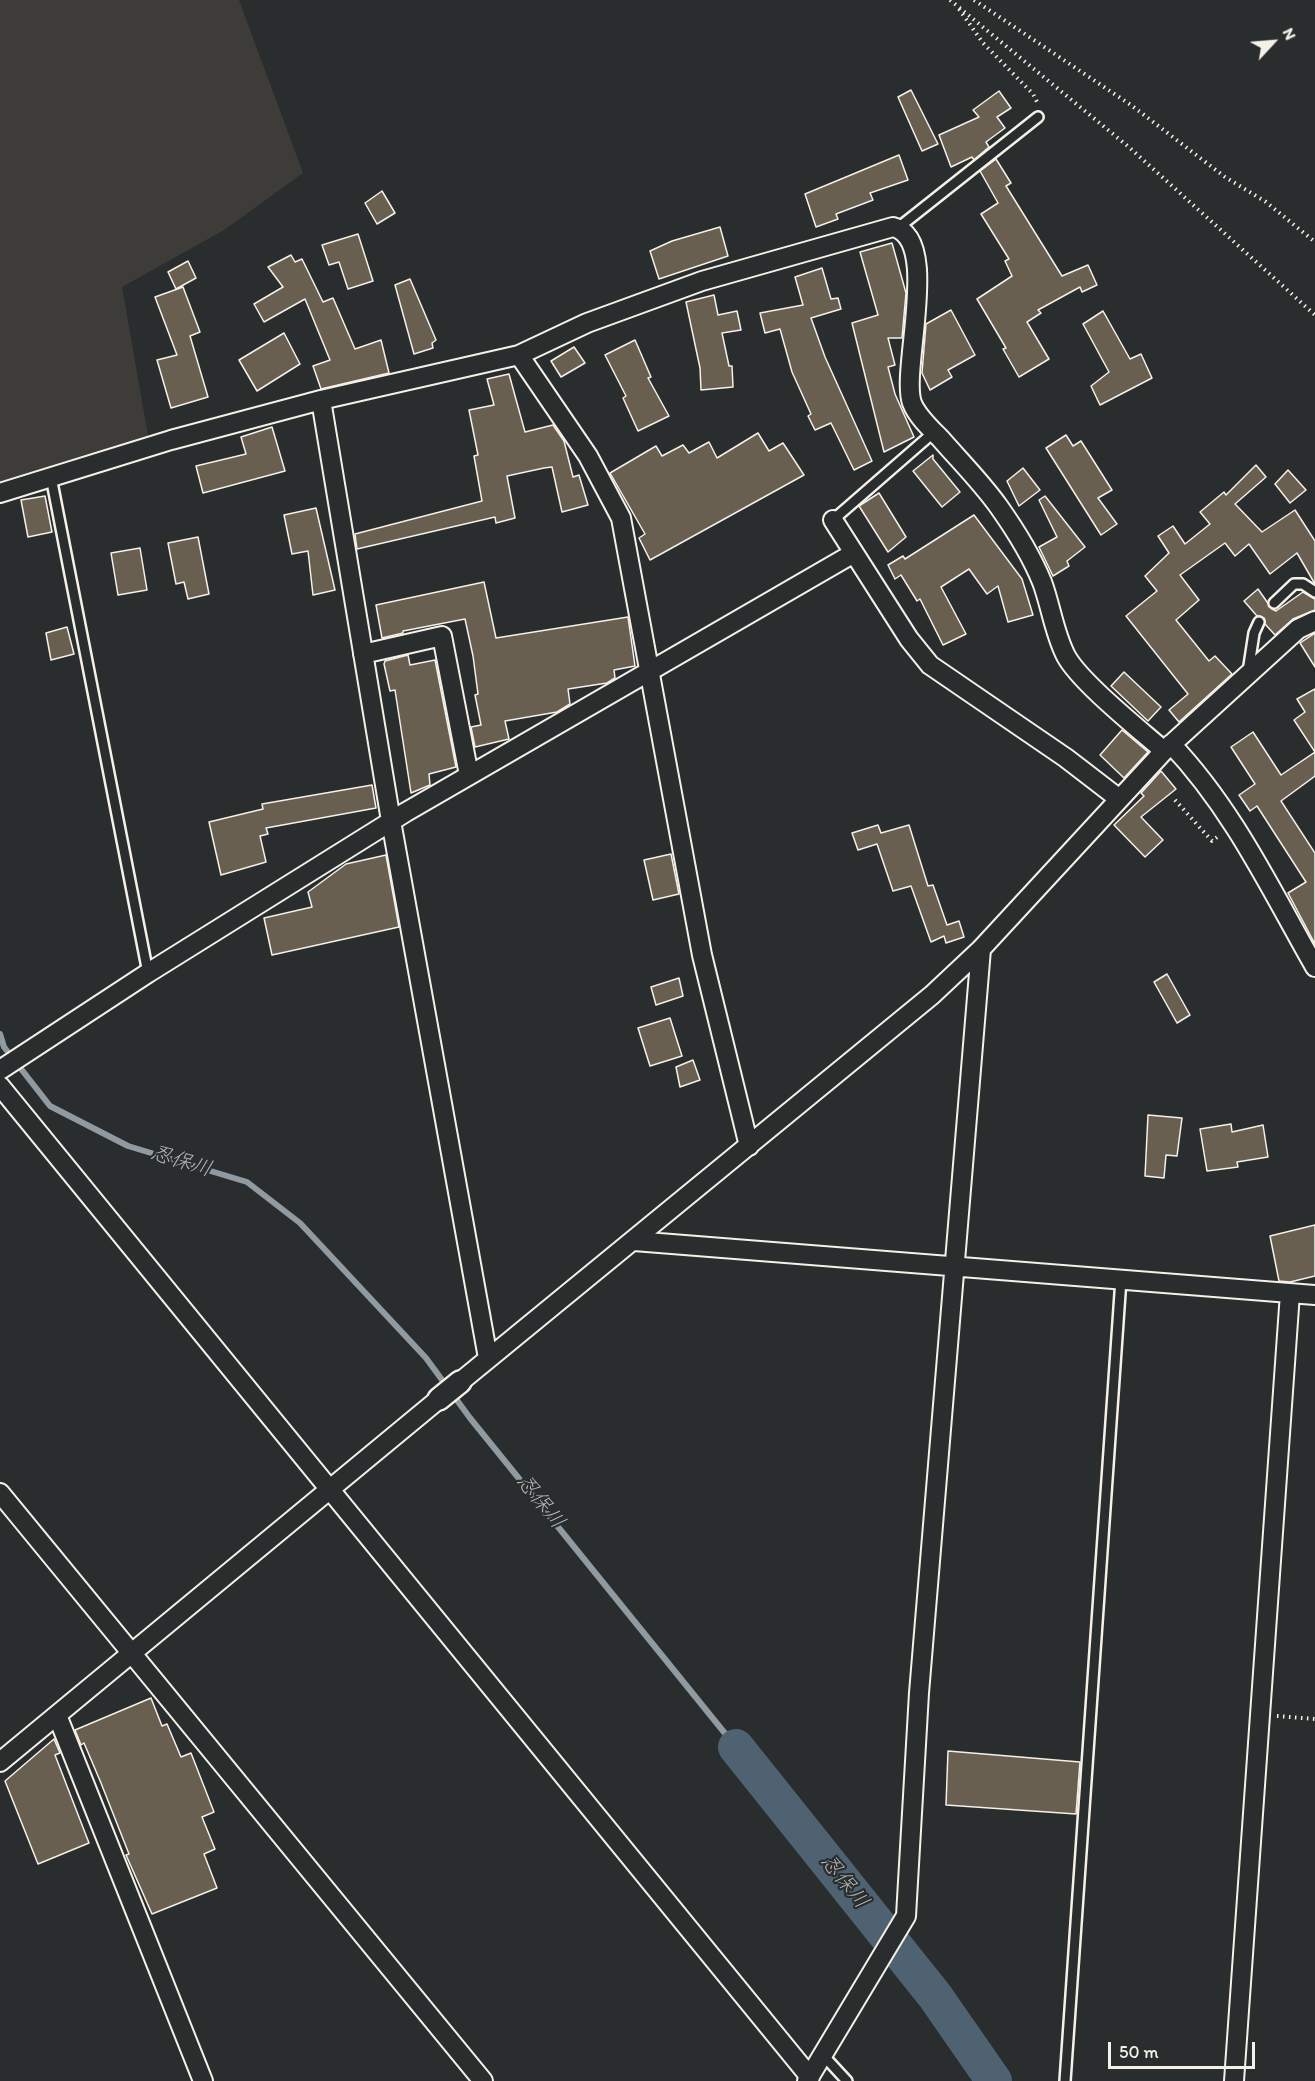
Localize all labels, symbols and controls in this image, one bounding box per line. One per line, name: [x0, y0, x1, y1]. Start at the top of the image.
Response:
north arrow: [1243, 12, 1303, 72]
text: N: [1279, 25, 1301, 43]
water label: 忍保川: [147, 1141, 215, 1183]
water label: 忍保川: [510, 1470, 570, 1534]
water label: 忍保川: [814, 1850, 874, 1914]
scale bar: [1111, 2030, 1258, 2068]
text: 50 m: [1119, 2041, 1159, 2063]

